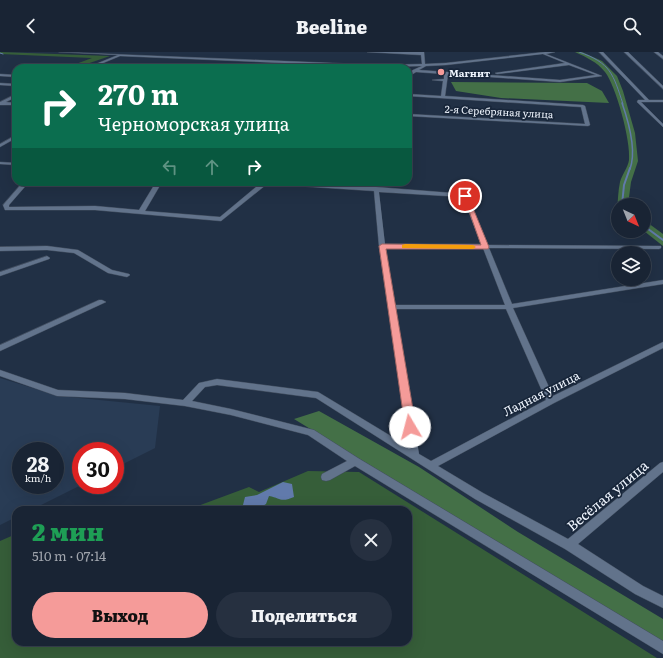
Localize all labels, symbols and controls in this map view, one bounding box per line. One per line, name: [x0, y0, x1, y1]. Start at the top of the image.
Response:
text: Beeline: [296, 13, 367, 40]
icon: back: [20, 15, 42, 37]
icon: search: [621, 15, 643, 37]
place label: Магнит: [449, 65, 490, 80]
marker: Магнит: [436, 67, 446, 77]
text: 270 m: [98, 72, 179, 114]
icon: right: [32, 80, 84, 132]
street label: 2-я Серебряная улица: [444, 101, 554, 121]
text: Черноморская улица: [98, 110, 290, 137]
icon: left: [159, 156, 181, 178]
icon: ahead: [201, 156, 223, 178]
icon: right: [243, 156, 265, 178]
pin: [448, 179, 482, 213]
icon: arrive: [454, 185, 476, 207]
north arrow: [611, 198, 651, 238]
map controls: [611, 198, 651, 286]
button: layers: [611, 246, 651, 286]
street label: Ладная улица: [500, 366, 583, 420]
position arrow: [389, 406, 431, 448]
speed limit sign: 30: [72, 442, 124, 494]
text: 28: [27, 448, 49, 478]
street label: Весёлая улица: [562, 455, 652, 535]
text: km/h: [25, 470, 51, 485]
text: 2 мин: [32, 513, 104, 548]
button: close: [350, 519, 392, 561]
text: 510 m · 07:14: [32, 546, 106, 565]
button: Выход: [32, 592, 208, 638]
button: Поделиться: [216, 592, 392, 638]

